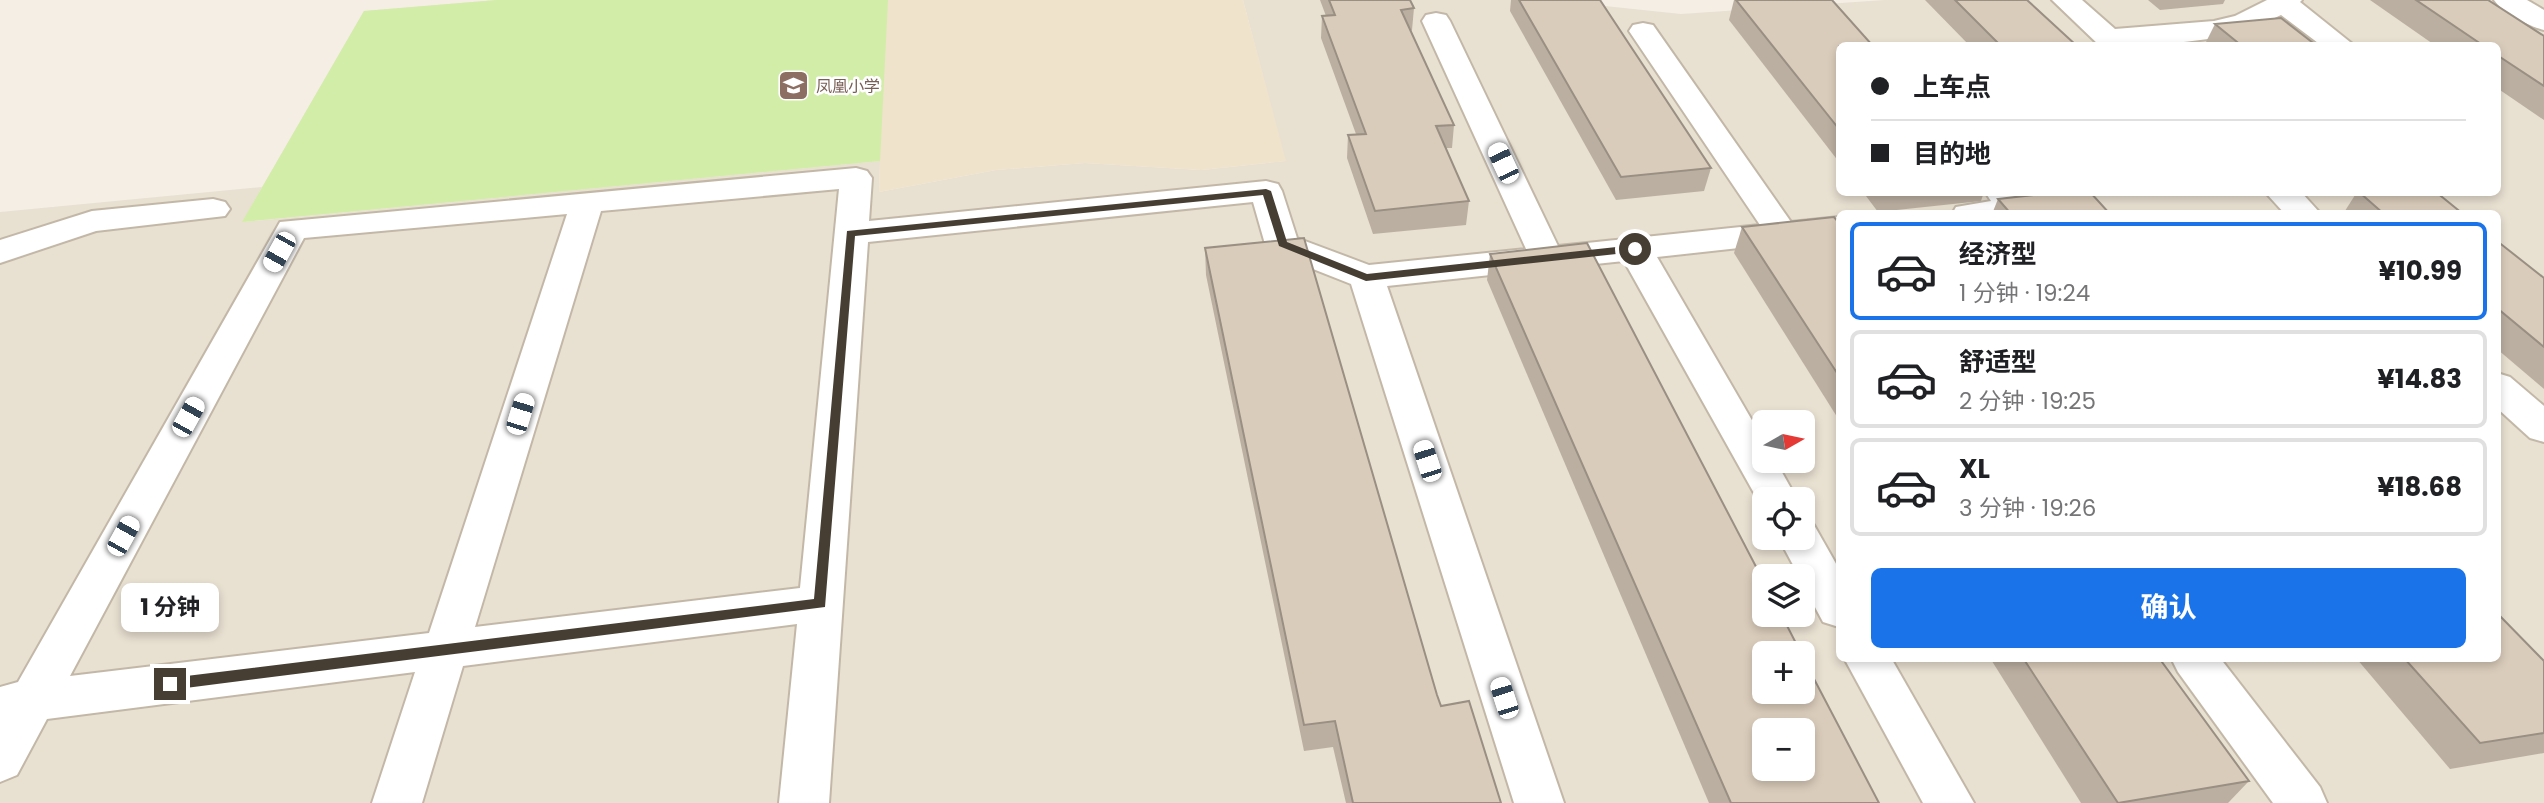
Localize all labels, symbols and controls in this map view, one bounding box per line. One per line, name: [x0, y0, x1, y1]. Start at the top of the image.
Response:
school or university icon: 凤凰小学: [776, 69, 810, 103]
text: 上车点: [1913, 69, 1991, 105]
place label: 凤凰小学: [816, 75, 880, 98]
text: 目的地: [1913, 136, 1991, 172]
car: [1485, 140, 1522, 186]
car: [260, 229, 299, 275]
route start: [1619, 233, 1651, 265]
text: 经济型: [1959, 236, 2037, 272]
icon: car: [1875, 240, 1938, 303]
text: ¥10.99: [2379, 253, 2462, 289]
text: 1 分钟 · 19:24: [1959, 277, 2090, 309]
text: 舒适型: [1959, 344, 2037, 380]
icon: car: [1875, 348, 1938, 411]
text: ¥14.83: [2377, 361, 2462, 397]
text: 2 分钟 · 19:25: [1959, 385, 2096, 417]
car: [504, 391, 537, 437]
car: [169, 394, 208, 440]
north arrow: [1752, 410, 1815, 472]
map controls: [1752, 410, 1815, 781]
car: [1411, 438, 1444, 484]
text: XL: [1959, 451, 1990, 487]
icon: car: [1875, 456, 1938, 519]
text: ¥18.68: [2377, 469, 2462, 505]
button: locate: [1752, 487, 1815, 550]
text: 3 分钟 · 19:26: [1959, 492, 2096, 524]
car: [104, 513, 143, 559]
button: layers: [1752, 564, 1815, 627]
button: 确认: [1871, 568, 2466, 648]
callout: 1 分钟: [121, 582, 219, 632]
text: 1 分钟: [140, 591, 200, 623]
button: +: [1752, 641, 1815, 704]
route end: [154, 668, 186, 700]
car: [1488, 675, 1521, 721]
button: −: [1752, 718, 1815, 781]

